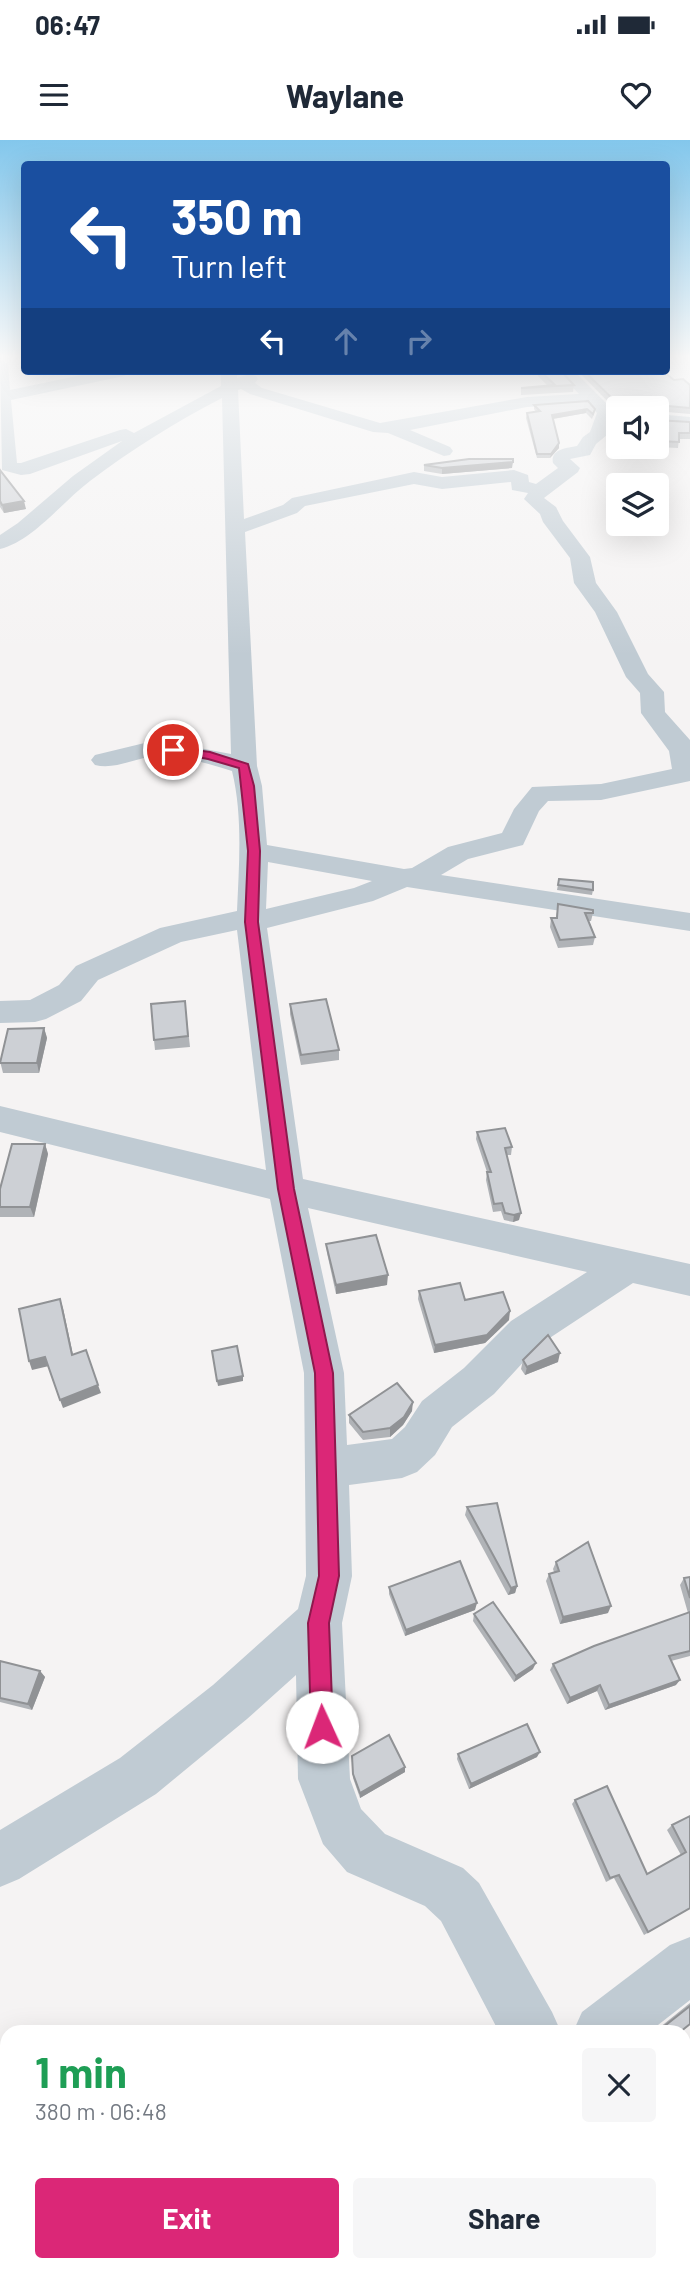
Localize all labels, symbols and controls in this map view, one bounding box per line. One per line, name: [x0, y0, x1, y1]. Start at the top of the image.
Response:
text: 06:47: [35, 9, 100, 40]
icon: menu: [35, 76, 73, 114]
text: Waylane: [286, 76, 404, 114]
icon: heart: [617, 76, 655, 114]
text: 350 m: [171, 186, 303, 245]
icon: left: [56, 189, 147, 280]
text: Turn left: [171, 246, 288, 284]
icon: left: [254, 322, 292, 360]
icon: ahead: [327, 322, 365, 360]
icon: right: [400, 322, 438, 360]
map controls: [606, 396, 669, 536]
button: sound: [606, 396, 669, 459]
button: layers: [606, 473, 669, 536]
pin: [143, 720, 203, 780]
icon: arrive: [154, 731, 192, 769]
position arrow: [285, 1690, 359, 1764]
text: 1 min: [35, 2046, 127, 2096]
button: close: [582, 2048, 656, 2122]
text: 380 m · 06:48: [35, 2097, 167, 2125]
button: Exit: [35, 2178, 339, 2258]
button: Share: [353, 2178, 656, 2258]

